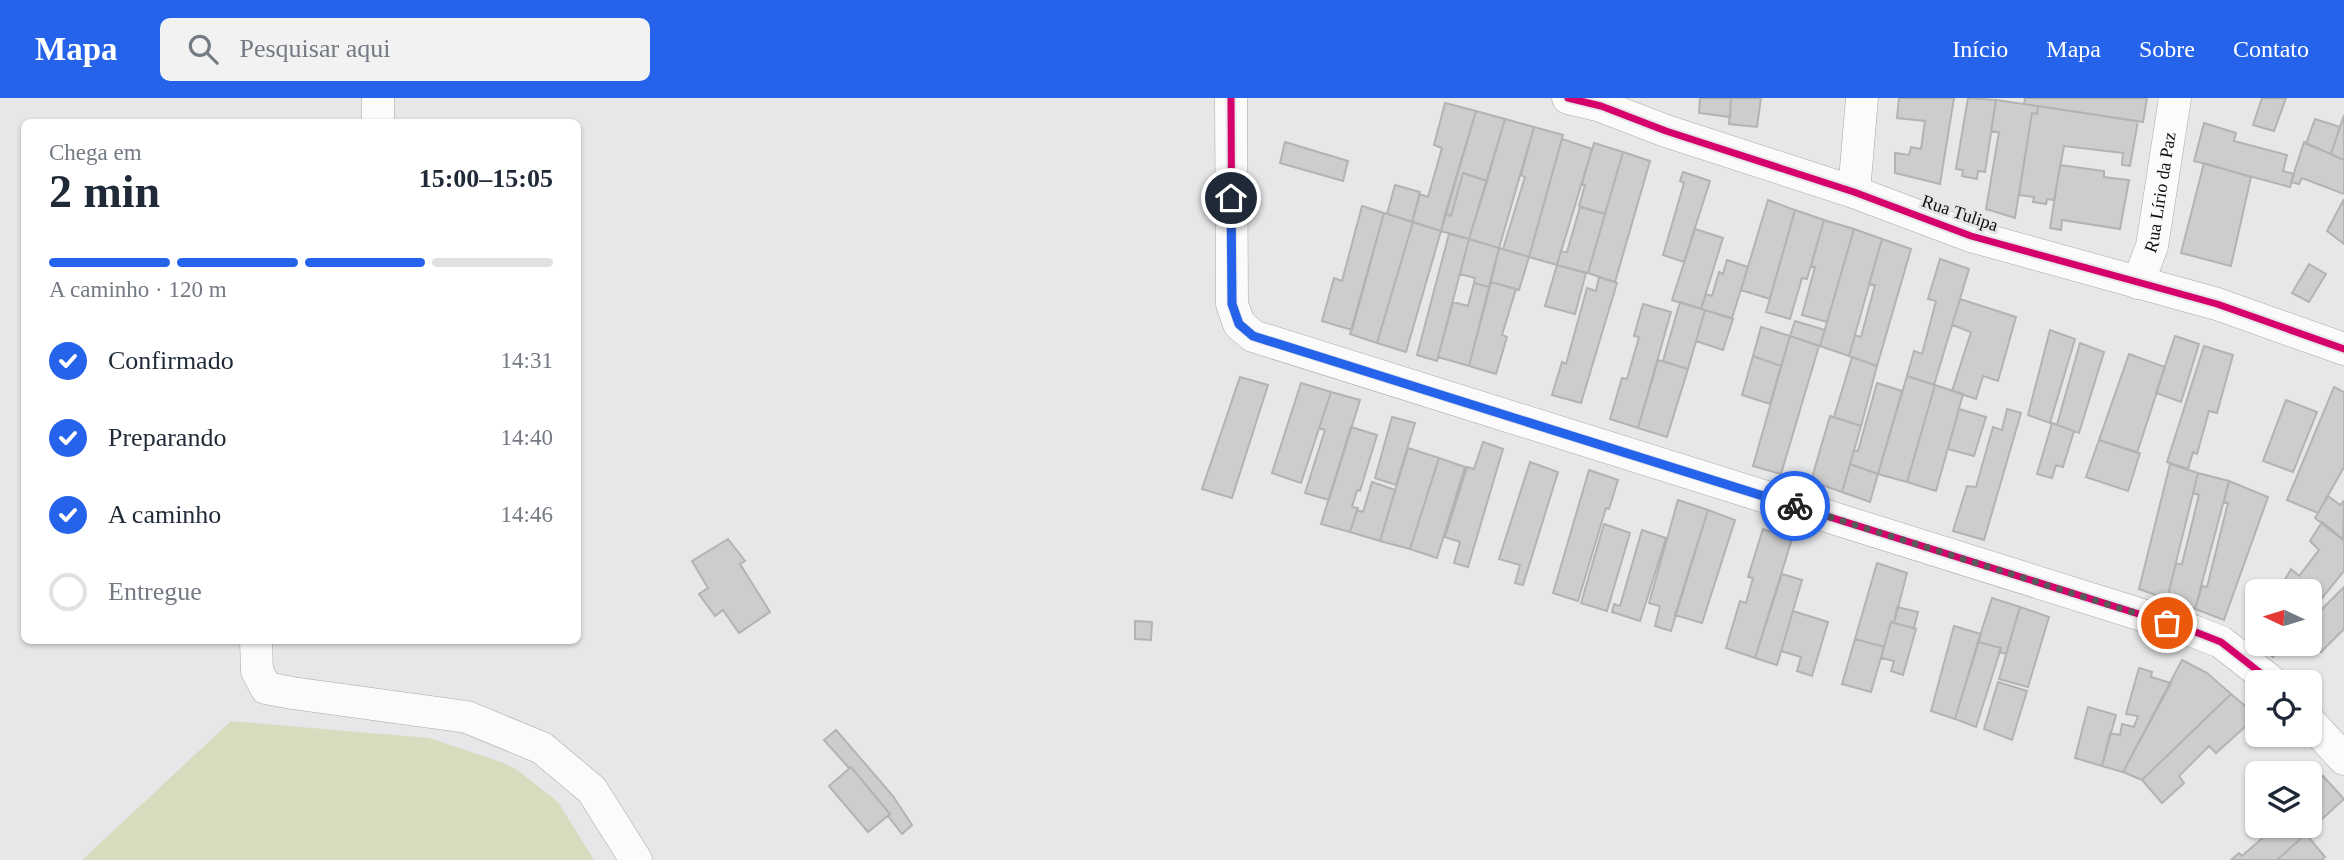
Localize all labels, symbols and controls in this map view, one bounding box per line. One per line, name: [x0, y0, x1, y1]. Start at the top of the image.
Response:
search box: [160, 18, 650, 81]
icon: search: [184, 30, 222, 68]
text: Mapa: [35, 31, 118, 67]
text: Pesquisar aqui: [240, 34, 390, 63]
text: Início: [1952, 36, 2008, 62]
text: Mapa: [2046, 36, 2101, 62]
text: Sobre: [2139, 36, 2195, 62]
text: Contato: [2233, 36, 2309, 62]
street label: Rua Lírio da Paz: [2140, 131, 2180, 255]
text: Chega em: [49, 140, 142, 165]
text: 15:00–15:05: [419, 164, 553, 193]
text: 2 min: [49, 166, 160, 217]
pin: [1201, 168, 1261, 228]
icon: home: [1212, 179, 1250, 217]
street label: Rua Tulipa: [1919, 191, 2001, 235]
text: A caminho · 120 m: [49, 277, 227, 302]
icon: check: [49, 342, 87, 380]
text: Confirmado: [108, 346, 234, 375]
text: 14:31: [501, 348, 553, 373]
icon: check: [49, 419, 87, 457]
text: Preparando: [108, 423, 226, 452]
text: 14:40: [501, 425, 553, 450]
courier: [1760, 471, 1830, 541]
icon: bike: [1776, 487, 1814, 525]
icon: check: [49, 496, 87, 534]
text: A caminho: [108, 500, 221, 529]
text: 14:46: [501, 502, 553, 527]
text: Entregue: [108, 577, 202, 606]
north arrow: [2245, 579, 2322, 656]
map controls: [2245, 579, 2322, 838]
pin: [2137, 593, 2197, 653]
icon: bag: [2148, 604, 2186, 642]
button: locate: [2245, 670, 2322, 747]
button: layers: [2245, 761, 2322, 838]

